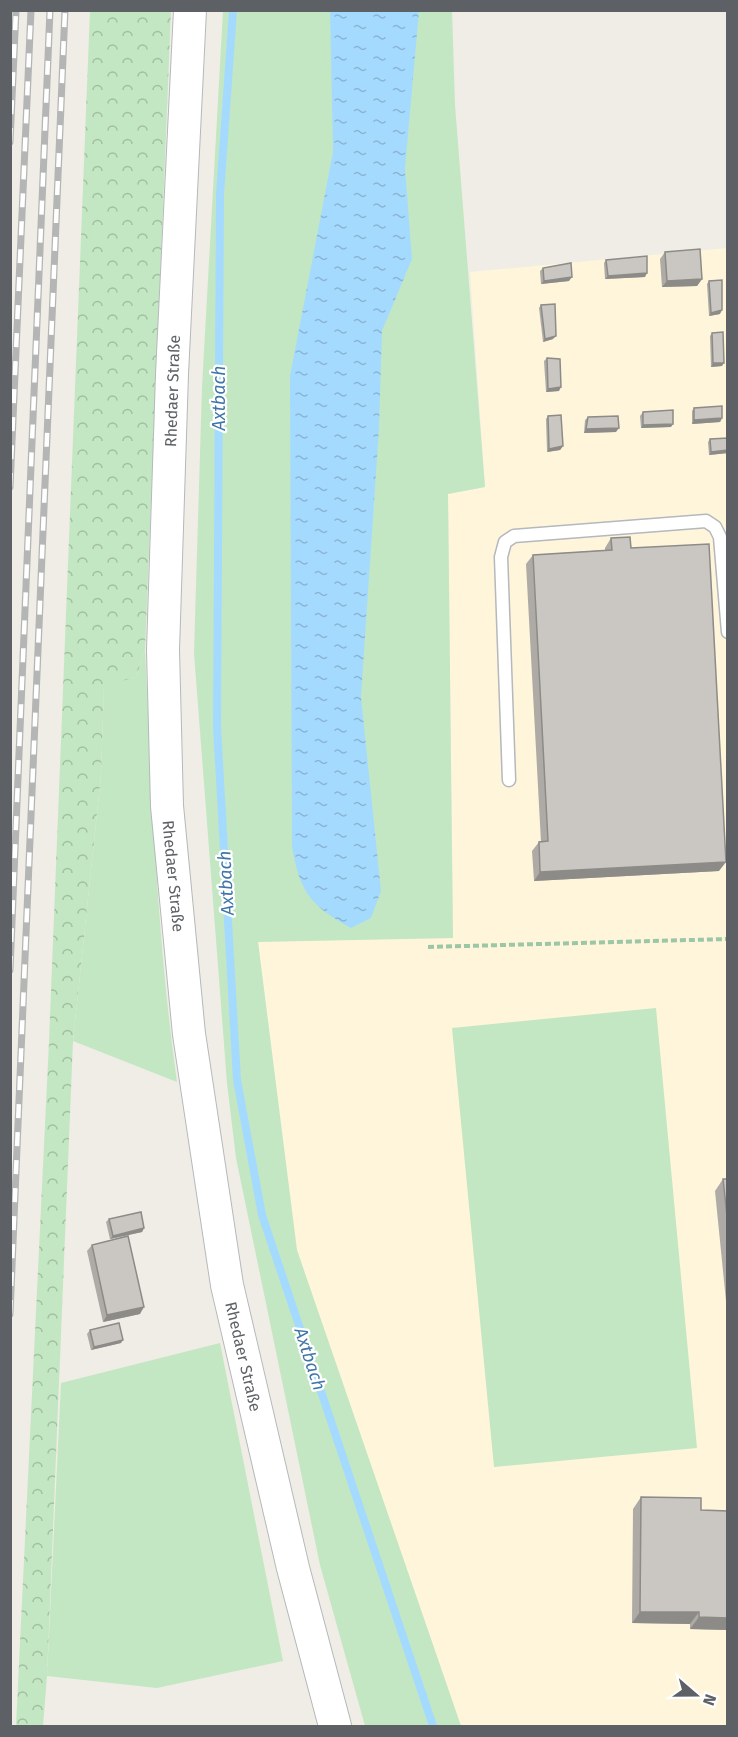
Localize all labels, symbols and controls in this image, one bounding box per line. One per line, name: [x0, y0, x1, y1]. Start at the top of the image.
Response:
street label: Rhedaer Straße: [161, 335, 184, 447]
water label: Axtbach: [208, 366, 230, 431]
street label: Rhedaer Straße: [158, 819, 188, 933]
water label: Axtbach: [213, 850, 239, 917]
street label: Rhedaer Straße: [221, 1300, 265, 1414]
water label: Axtbach: [289, 1324, 330, 1393]
north arrow: [666, 1665, 726, 1725]
text: N: [699, 1692, 720, 1708]

